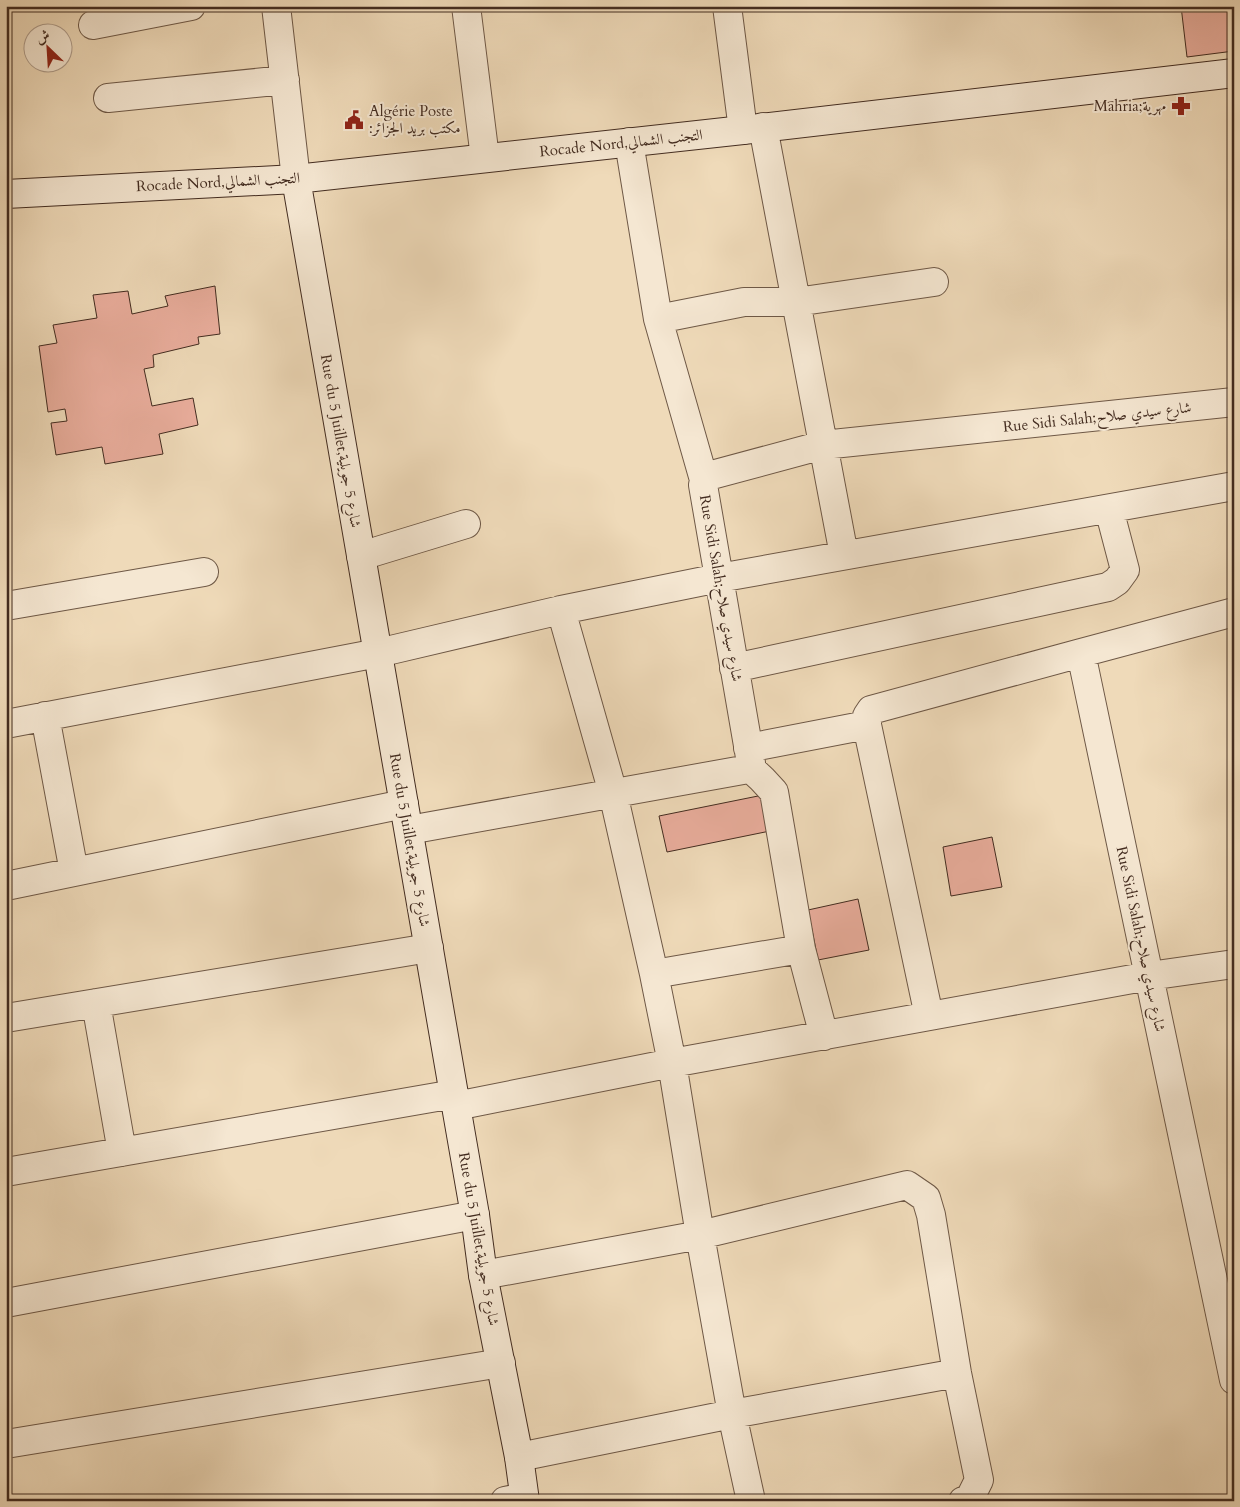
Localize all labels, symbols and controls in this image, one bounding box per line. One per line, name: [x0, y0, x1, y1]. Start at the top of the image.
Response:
north arrow: [22, 22, 72, 72]
text: ش: [32, 25, 53, 48]
pharmacy icon: Mahria;مهرية: [1170, 95, 1192, 117]
place label: Mahria;مهرية: [1094, 96, 1166, 116]
place label: Algérie Poste ;مكتب بريد الجزائر: [369, 101, 461, 138]
public building icon: Algérie Poste ;مكتب بريد الجزائر: [343, 109, 365, 131]
street label: Rocade Nord,التجنب الشمالي: [538, 124, 704, 164]
street label: Rocade Nord,التجنب الشمالي: [136, 168, 301, 198]
street label: Rue du 5 Juillet,شارع 5 جويلية: [313, 353, 366, 530]
street label: Rue Sidi Salah;شارع سيدي صلاح: [1002, 397, 1193, 440]
street label: Rue Sidi Salah;شارع سيدي صلاح: [692, 493, 747, 683]
street label: Rue du 5 Juillet,شارع 5 جويلية: [382, 752, 435, 929]
street label: Rue Sidi Salah;شارع سيدي صلاح: [1109, 844, 1170, 1034]
street label: Rue du 5 Juillet,شارع 5 جويلية: [451, 1151, 504, 1328]

